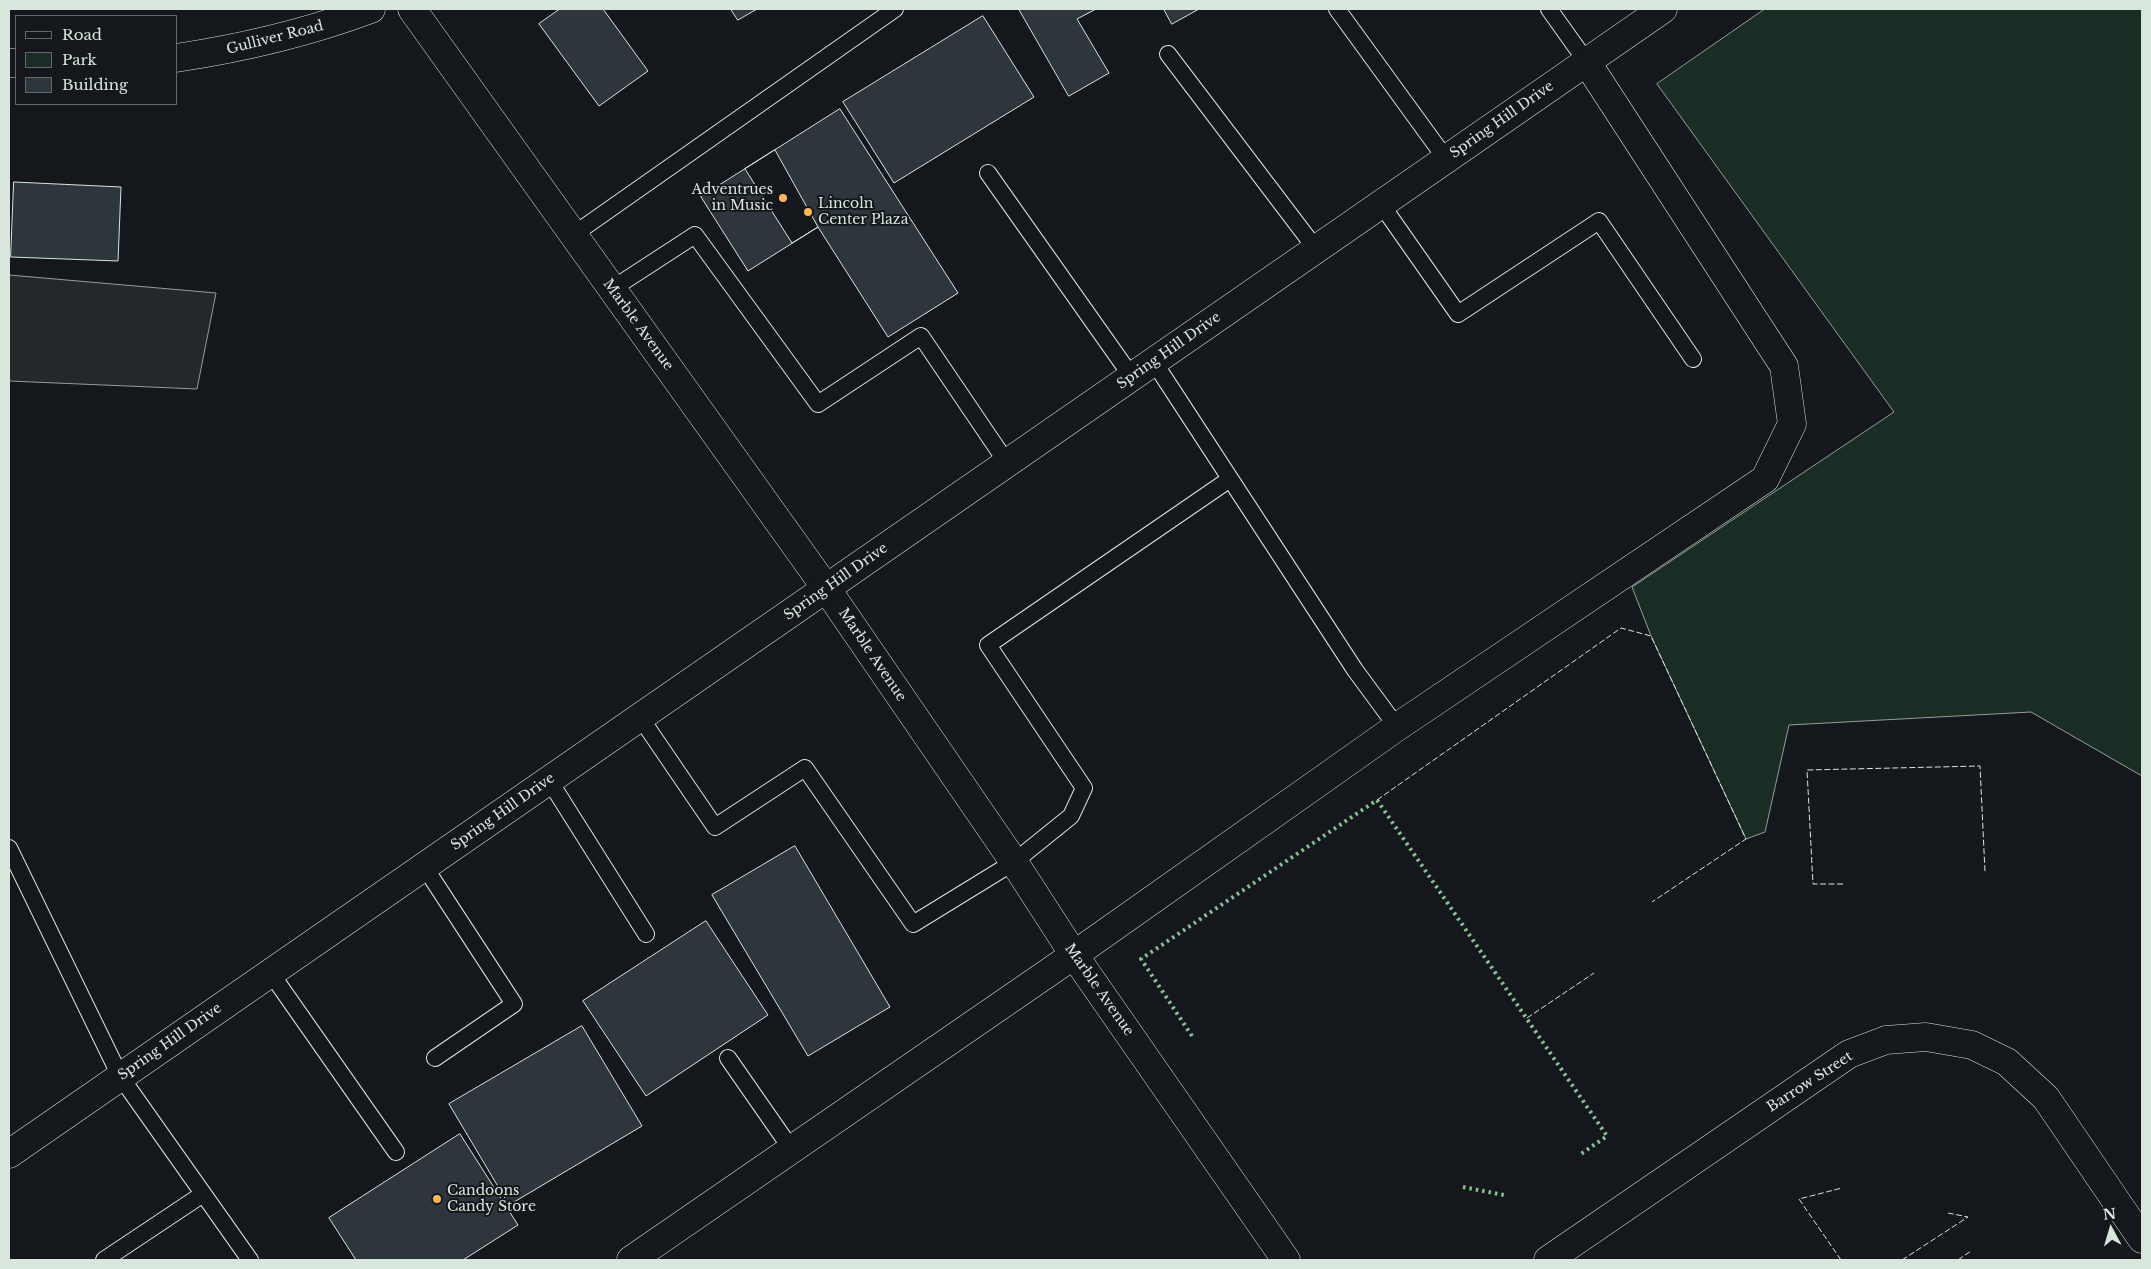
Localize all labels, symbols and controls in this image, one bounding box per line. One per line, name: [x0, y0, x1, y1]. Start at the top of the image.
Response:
legend: [15, 15, 178, 105]
street label: Gulliver Road: [225, 18, 325, 58]
text: Road: [62, 25, 102, 44]
text: Park: [62, 50, 97, 69]
text: Building: [62, 75, 128, 94]
street label: Spring Hill Drive: [1447, 78, 1557, 162]
place label: Adventrues in Music: [691, 182, 773, 214]
marker: Adventrues in Music: [777, 192, 789, 204]
place label: Lincoln Center Plaza: [818, 196, 908, 228]
marker: Lincoln Center Plaza: [802, 206, 814, 218]
street label: Marble Avenue: [599, 276, 677, 374]
street label: Spring Hill Drive: [1114, 309, 1224, 393]
street label: Spring Hill Drive: [781, 540, 891, 624]
street label: Marble Avenue: [835, 605, 909, 705]
street label: Spring Hill Drive: [448, 770, 558, 854]
street label: Marble Avenue: [1061, 941, 1137, 1039]
street label: Spring Hill Drive: [115, 1000, 225, 1084]
street label: Barrow Street: [1764, 1048, 1856, 1116]
place label: Candoons Candy Store: [447, 1183, 536, 1216]
marker: Candoons Candy Store: [431, 1193, 443, 1205]
north arrow: [2086, 1204, 2136, 1254]
text: N: [2102, 1204, 2117, 1224]

